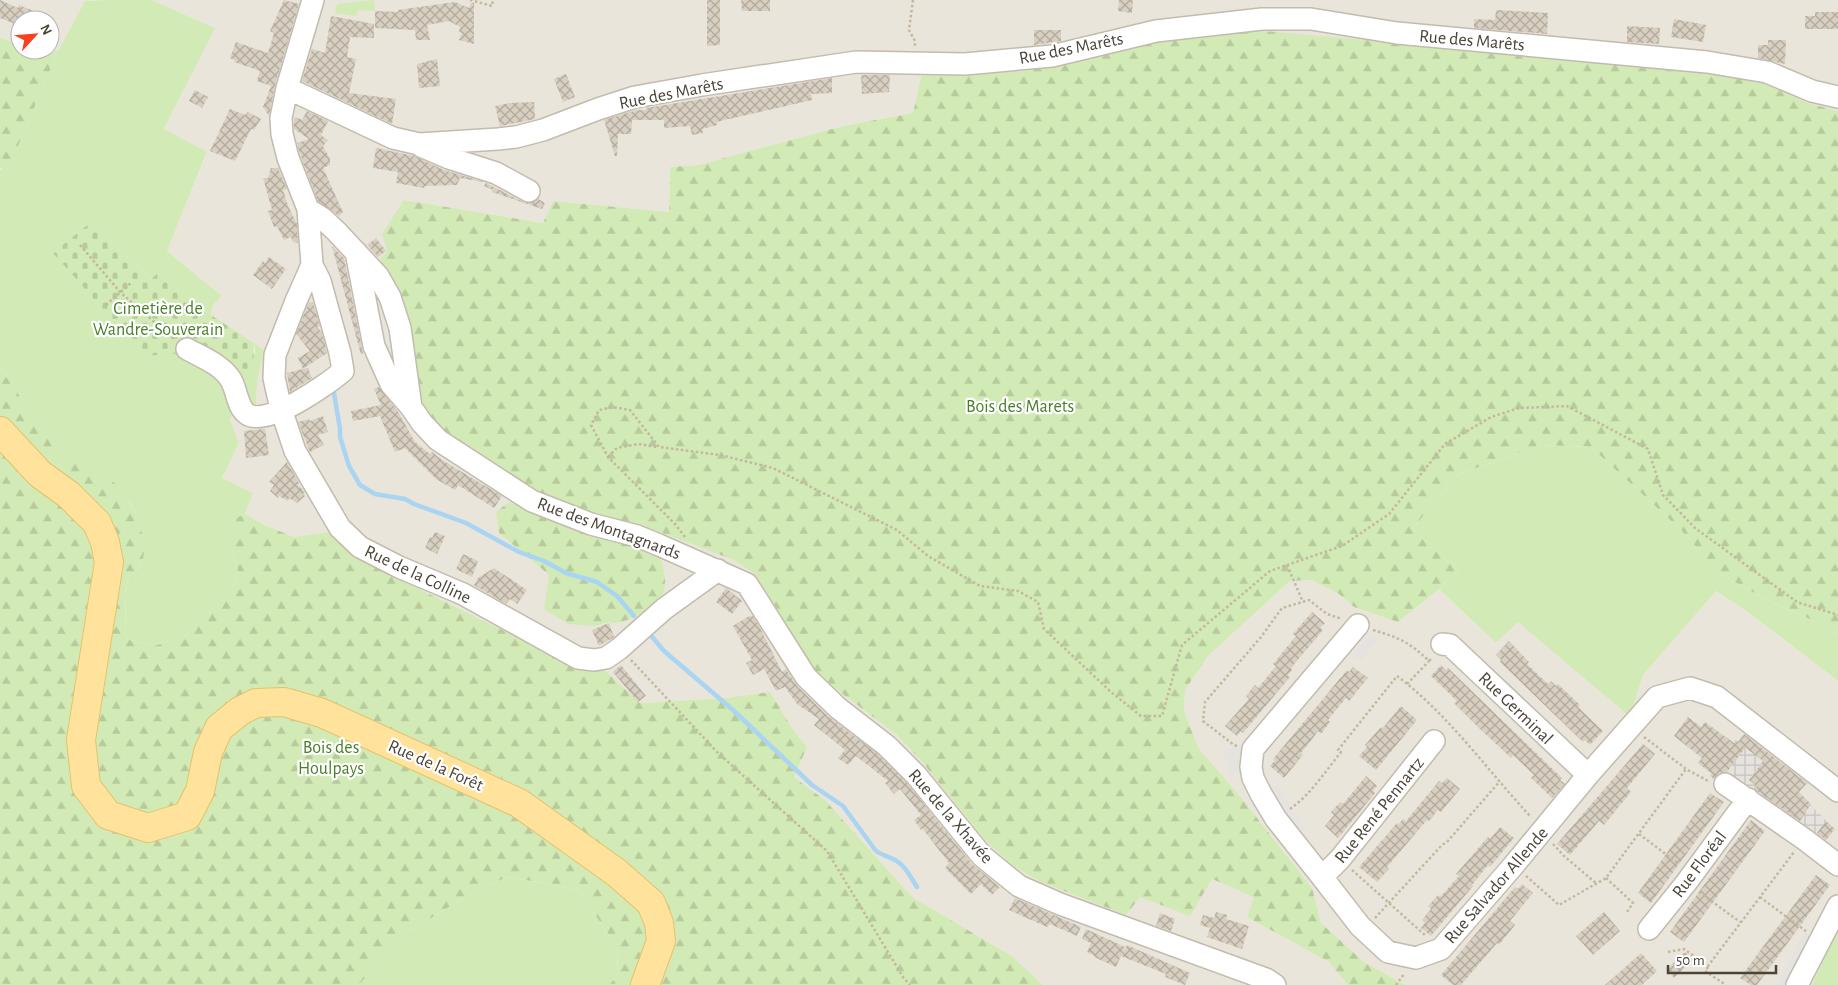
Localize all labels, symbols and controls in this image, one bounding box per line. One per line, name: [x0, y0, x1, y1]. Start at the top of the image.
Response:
north arrow: [10, 10, 60, 60]
text: N: [37, 22, 54, 37]
street label: Rue des Marêts: [1418, 27, 1525, 55]
street label: Rue des Marêts: [1017, 30, 1125, 68]
street label: Rue des Marêts: [617, 75, 725, 113]
park label: Cimetière de Wandre-Souverain: [93, 300, 223, 339]
park label: Bois des Marets: [966, 398, 1074, 416]
street label: Rue des Montagnards: [535, 495, 683, 563]
street label: Rue de la Colline: [362, 542, 474, 607]
street label: Rue Germinal: [1475, 669, 1556, 748]
street label: Rue de la Forêt: [385, 737, 486, 795]
park label: Bois des Houlpays: [298, 739, 364, 778]
street label: Rue René Pennartz: [1332, 754, 1428, 867]
street label: Rue de la Xhavée: [905, 766, 996, 867]
street label: Rue Salvador Allende: [1441, 824, 1552, 947]
street label: Rue Floréal: [1669, 828, 1730, 901]
scale bar: [1668, 942, 1776, 974]
text: 50 m: [1676, 953, 1705, 968]

